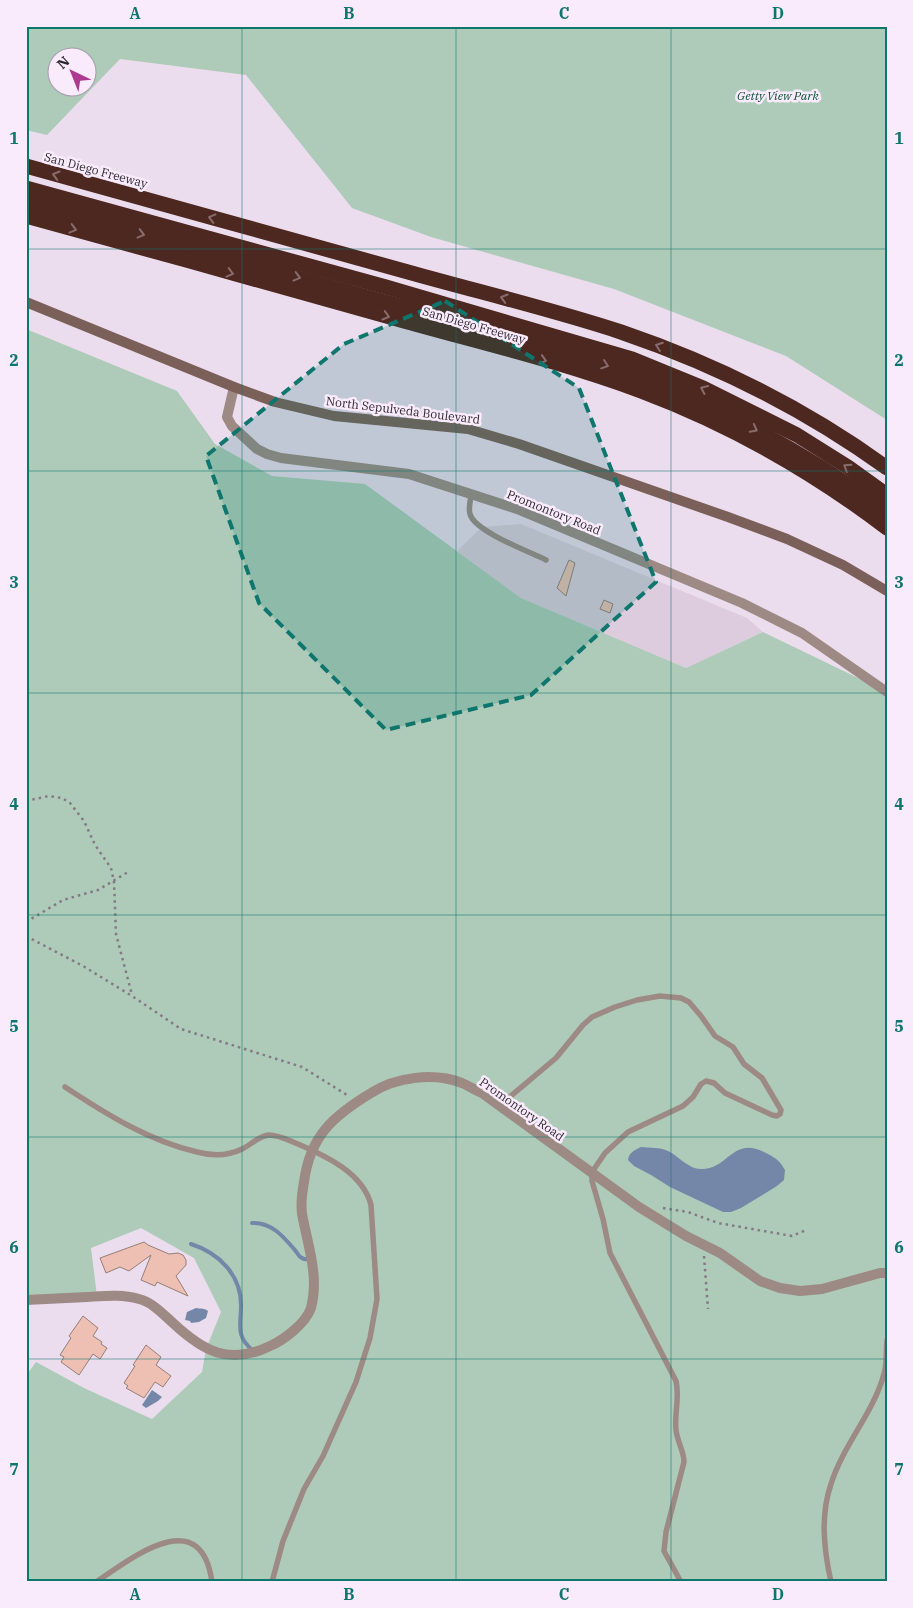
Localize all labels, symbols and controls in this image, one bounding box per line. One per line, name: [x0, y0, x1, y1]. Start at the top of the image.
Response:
text: A: [129, 3, 141, 23]
text: B: [343, 3, 355, 23]
text: C: [559, 3, 569, 23]
text: D: [772, 3, 784, 23]
north arrow: [48, 48, 98, 98]
text: N: [53, 52, 73, 73]
park label: Getty View Park: [737, 88, 820, 103]
text: 1: [9, 128, 19, 148]
text: 1: [894, 128, 904, 148]
street label: San Diego Freeway: [43, 149, 150, 191]
one-way arrow: [52, 170, 60, 180]
one-way arrow: [209, 213, 217, 223]
one-way arrow: [69, 224, 77, 234]
one-way arrow: [136, 229, 144, 239]
one-way arrow: [225, 267, 233, 277]
one-way arrow: [293, 271, 302, 282]
one-way arrow: [500, 294, 509, 304]
street label: San Diego Freeway: [421, 303, 528, 347]
one-way arrow: [382, 310, 391, 321]
one-way arrow: [655, 342, 664, 352]
text: 2: [9, 350, 19, 370]
text: 2: [894, 350, 904, 370]
one-way arrow: [538, 355, 547, 365]
one-way arrow: [600, 359, 609, 369]
one-way arrow: [701, 385, 710, 395]
street label: North Sepulveda Boulevard: [325, 393, 481, 427]
one-way arrow: [749, 422, 758, 432]
one-way arrow: [843, 463, 852, 473]
street label: Promontory Road: [505, 486, 603, 538]
text: 3: [9, 572, 19, 592]
text: 3: [894, 572, 904, 592]
text: 4: [9, 794, 19, 814]
text: 4: [894, 794, 904, 814]
text: 5: [9, 1016, 19, 1036]
text: 5: [894, 1016, 904, 1036]
street label: Promontory Road: [477, 1074, 567, 1144]
text: 6: [9, 1237, 19, 1257]
text: 6: [894, 1237, 904, 1257]
text: 7: [9, 1459, 19, 1479]
text: 7: [894, 1459, 904, 1479]
text: A: [129, 1584, 141, 1604]
text: B: [343, 1584, 355, 1604]
text: C: [559, 1584, 569, 1604]
text: D: [772, 1584, 784, 1604]

